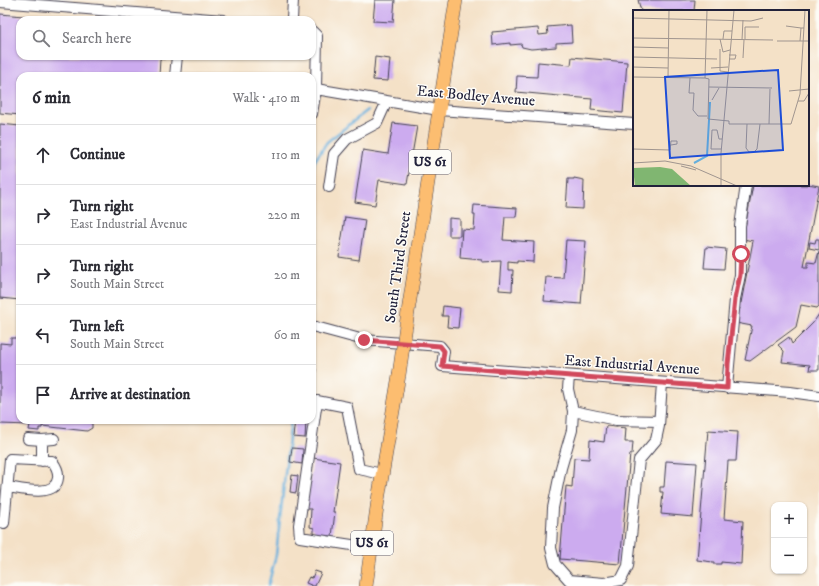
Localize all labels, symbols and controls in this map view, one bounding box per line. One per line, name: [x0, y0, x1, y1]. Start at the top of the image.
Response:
inset map: [633, 10, 809, 186]
search box: [16, 16, 316, 60]
icon: search: [30, 27, 52, 49]
text: Search here: [62, 29, 131, 48]
street label: East Bodley Avenue: [416, 81, 536, 111]
text: 6 min: [32, 87, 71, 109]
text: Walk · 410 m: [233, 90, 300, 106]
icon: ahead: [32, 144, 54, 166]
text: Continue: [70, 145, 125, 164]
text: 110 m: [271, 147, 300, 163]
road number: US 61: [409, 150, 451, 174]
text: Turn right: [70, 197, 133, 216]
icon: right: [32, 204, 54, 226]
text: 220 m: [268, 207, 300, 223]
street label: South Third Street: [381, 209, 415, 324]
text: East Industrial Avenue: [70, 216, 187, 232]
route start: [732, 245, 750, 263]
text: Turn right: [70, 257, 133, 276]
icon: right: [32, 264, 54, 286]
text: 20 m: [274, 267, 300, 283]
text: South Main Street: [70, 276, 164, 292]
text: Turn left: [70, 317, 124, 336]
icon: left: [32, 324, 54, 346]
text: 60 m: [274, 327, 300, 343]
route end: [355, 331, 373, 349]
text: South Main Street: [70, 336, 164, 352]
street label: East Industrial Avenue: [564, 351, 700, 379]
icon: arrive: [32, 384, 54, 406]
text: Arrive at destination: [70, 385, 190, 404]
map controls: [771, 502, 807, 574]
button: +: [771, 502, 807, 538]
road number: US 61: [351, 531, 393, 555]
button: −: [771, 538, 807, 574]

